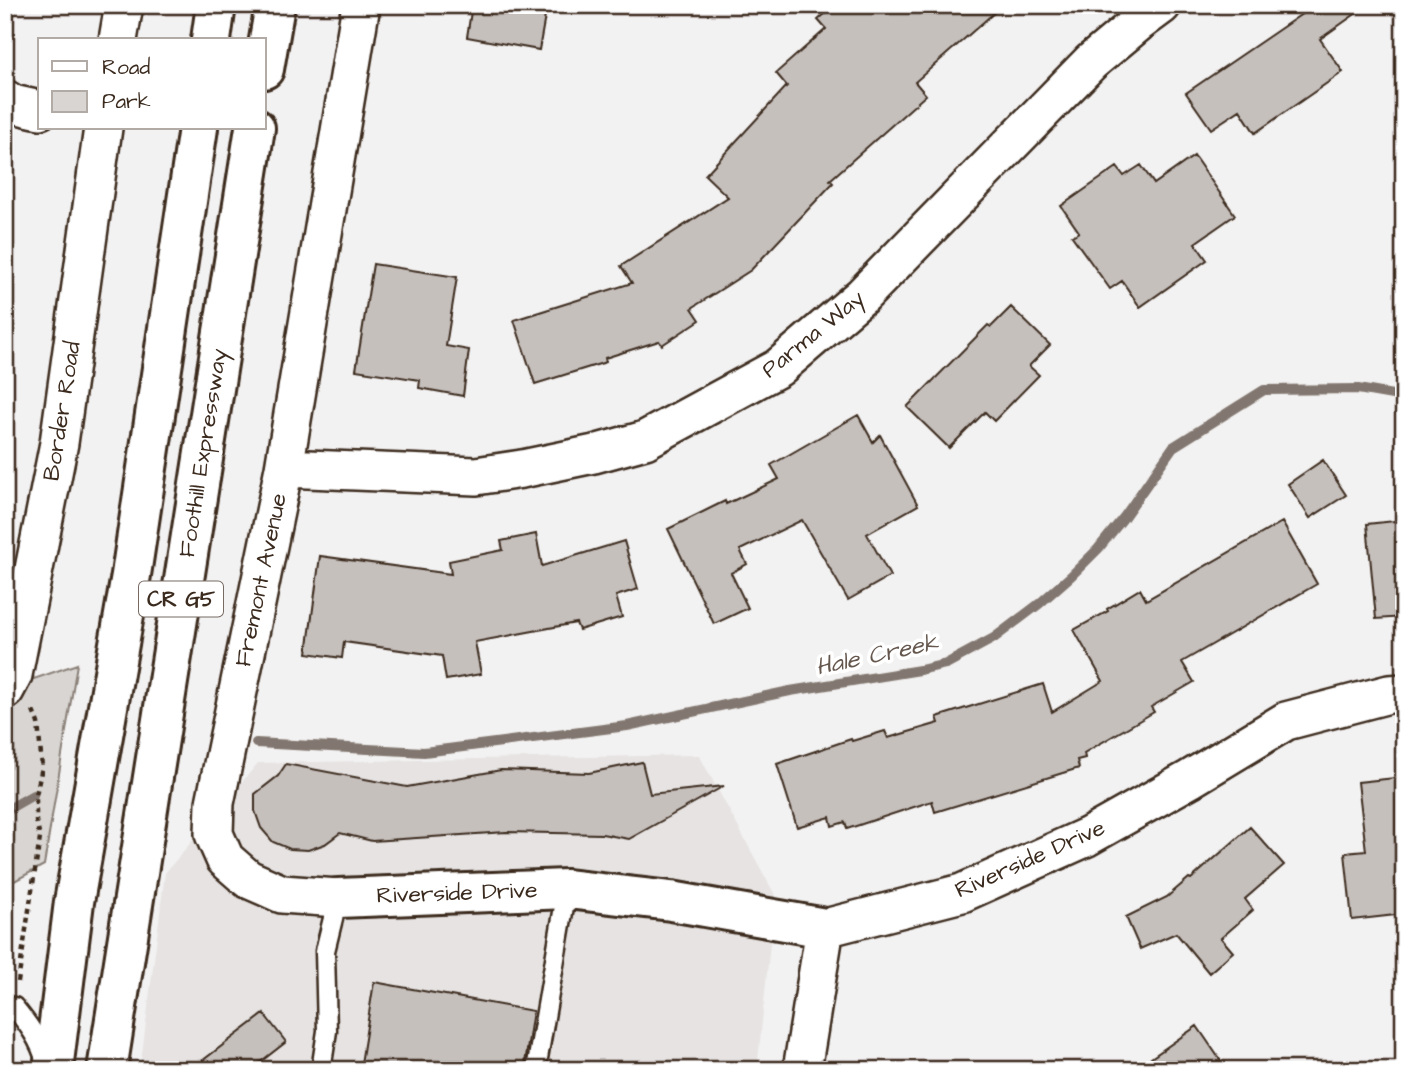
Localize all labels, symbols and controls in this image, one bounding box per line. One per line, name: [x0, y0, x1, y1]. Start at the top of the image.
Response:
legend: [38, 38, 266, 130]
text: Road: [102, 53, 150, 82]
text: Park: [102, 87, 151, 116]
street label: Parma Way: [755, 282, 872, 386]
street label: Border Road: [35, 339, 89, 483]
street label: Foothill Expressway: [171, 346, 236, 560]
street label: Fremont Avenue: [227, 490, 295, 670]
road number: CR G5: [139, 582, 223, 616]
water label: Hale Creek: [813, 625, 942, 685]
street label: Riverside Drive: [950, 812, 1110, 906]
street label: Riverside Drive: [376, 874, 538, 912]

